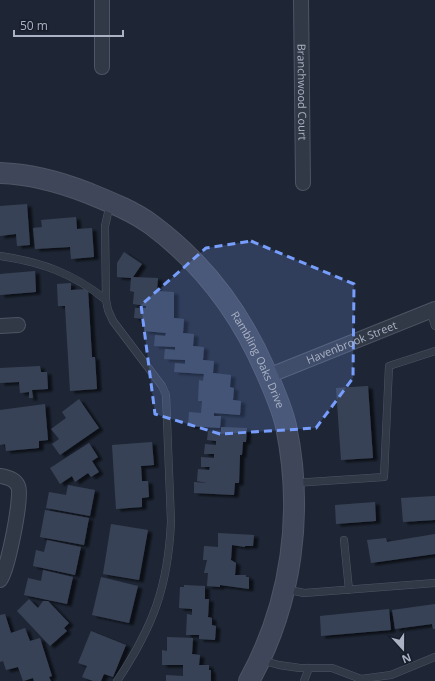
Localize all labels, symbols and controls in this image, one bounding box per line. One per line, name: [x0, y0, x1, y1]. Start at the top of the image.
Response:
scale bar: [14, 12, 123, 38]
text: 50 m: [20, 17, 48, 34]
street label: Branchwood Court: [294, 44, 311, 140]
street label: Rambling Oaks Drive: [228, 308, 288, 410]
street label: Havenbrook Street: [304, 317, 399, 367]
north arrow: [383, 629, 423, 669]
text: N: [400, 650, 414, 667]

